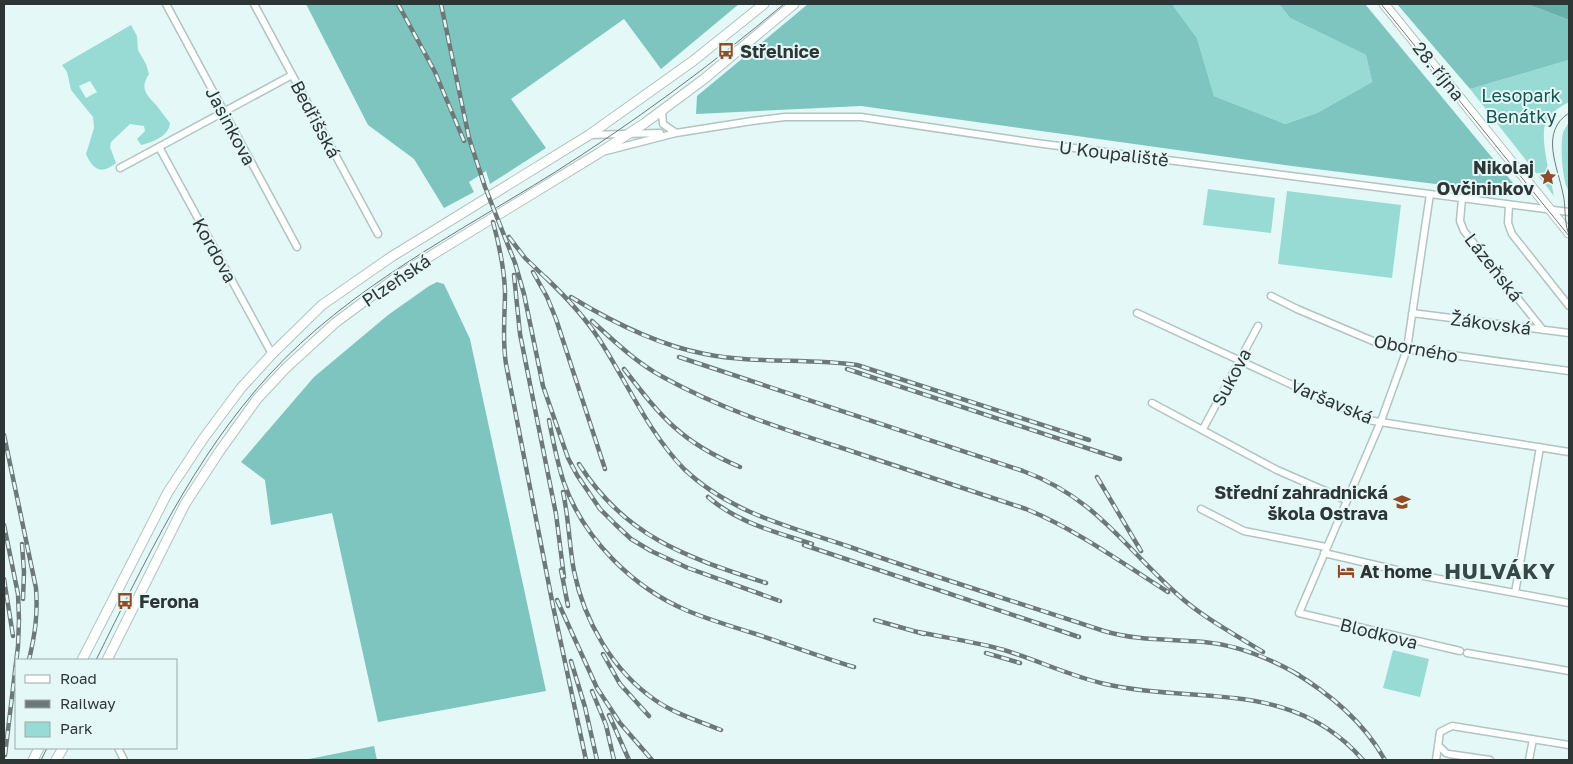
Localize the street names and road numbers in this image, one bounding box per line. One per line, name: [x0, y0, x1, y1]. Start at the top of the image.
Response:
street label: 28. října: [1409, 37, 1469, 105]
street label: Bedřišská: [286, 76, 346, 162]
street label: Jasinkova: [201, 83, 261, 169]
street label: U Koupaliště: [1058, 135, 1170, 171]
street label: Kordova: [188, 214, 242, 286]
street label: Lázeňská: [1460, 228, 1528, 306]
street label: Plzeňská: [357, 249, 435, 311]
street label: Žákovská: [1449, 307, 1533, 339]
street label: Oborného: [1372, 329, 1460, 367]
street label: Sukova: [1207, 344, 1255, 410]
street label: Varšavská: [1288, 374, 1376, 428]
street label: Blodkova: [1338, 613, 1420, 653]

